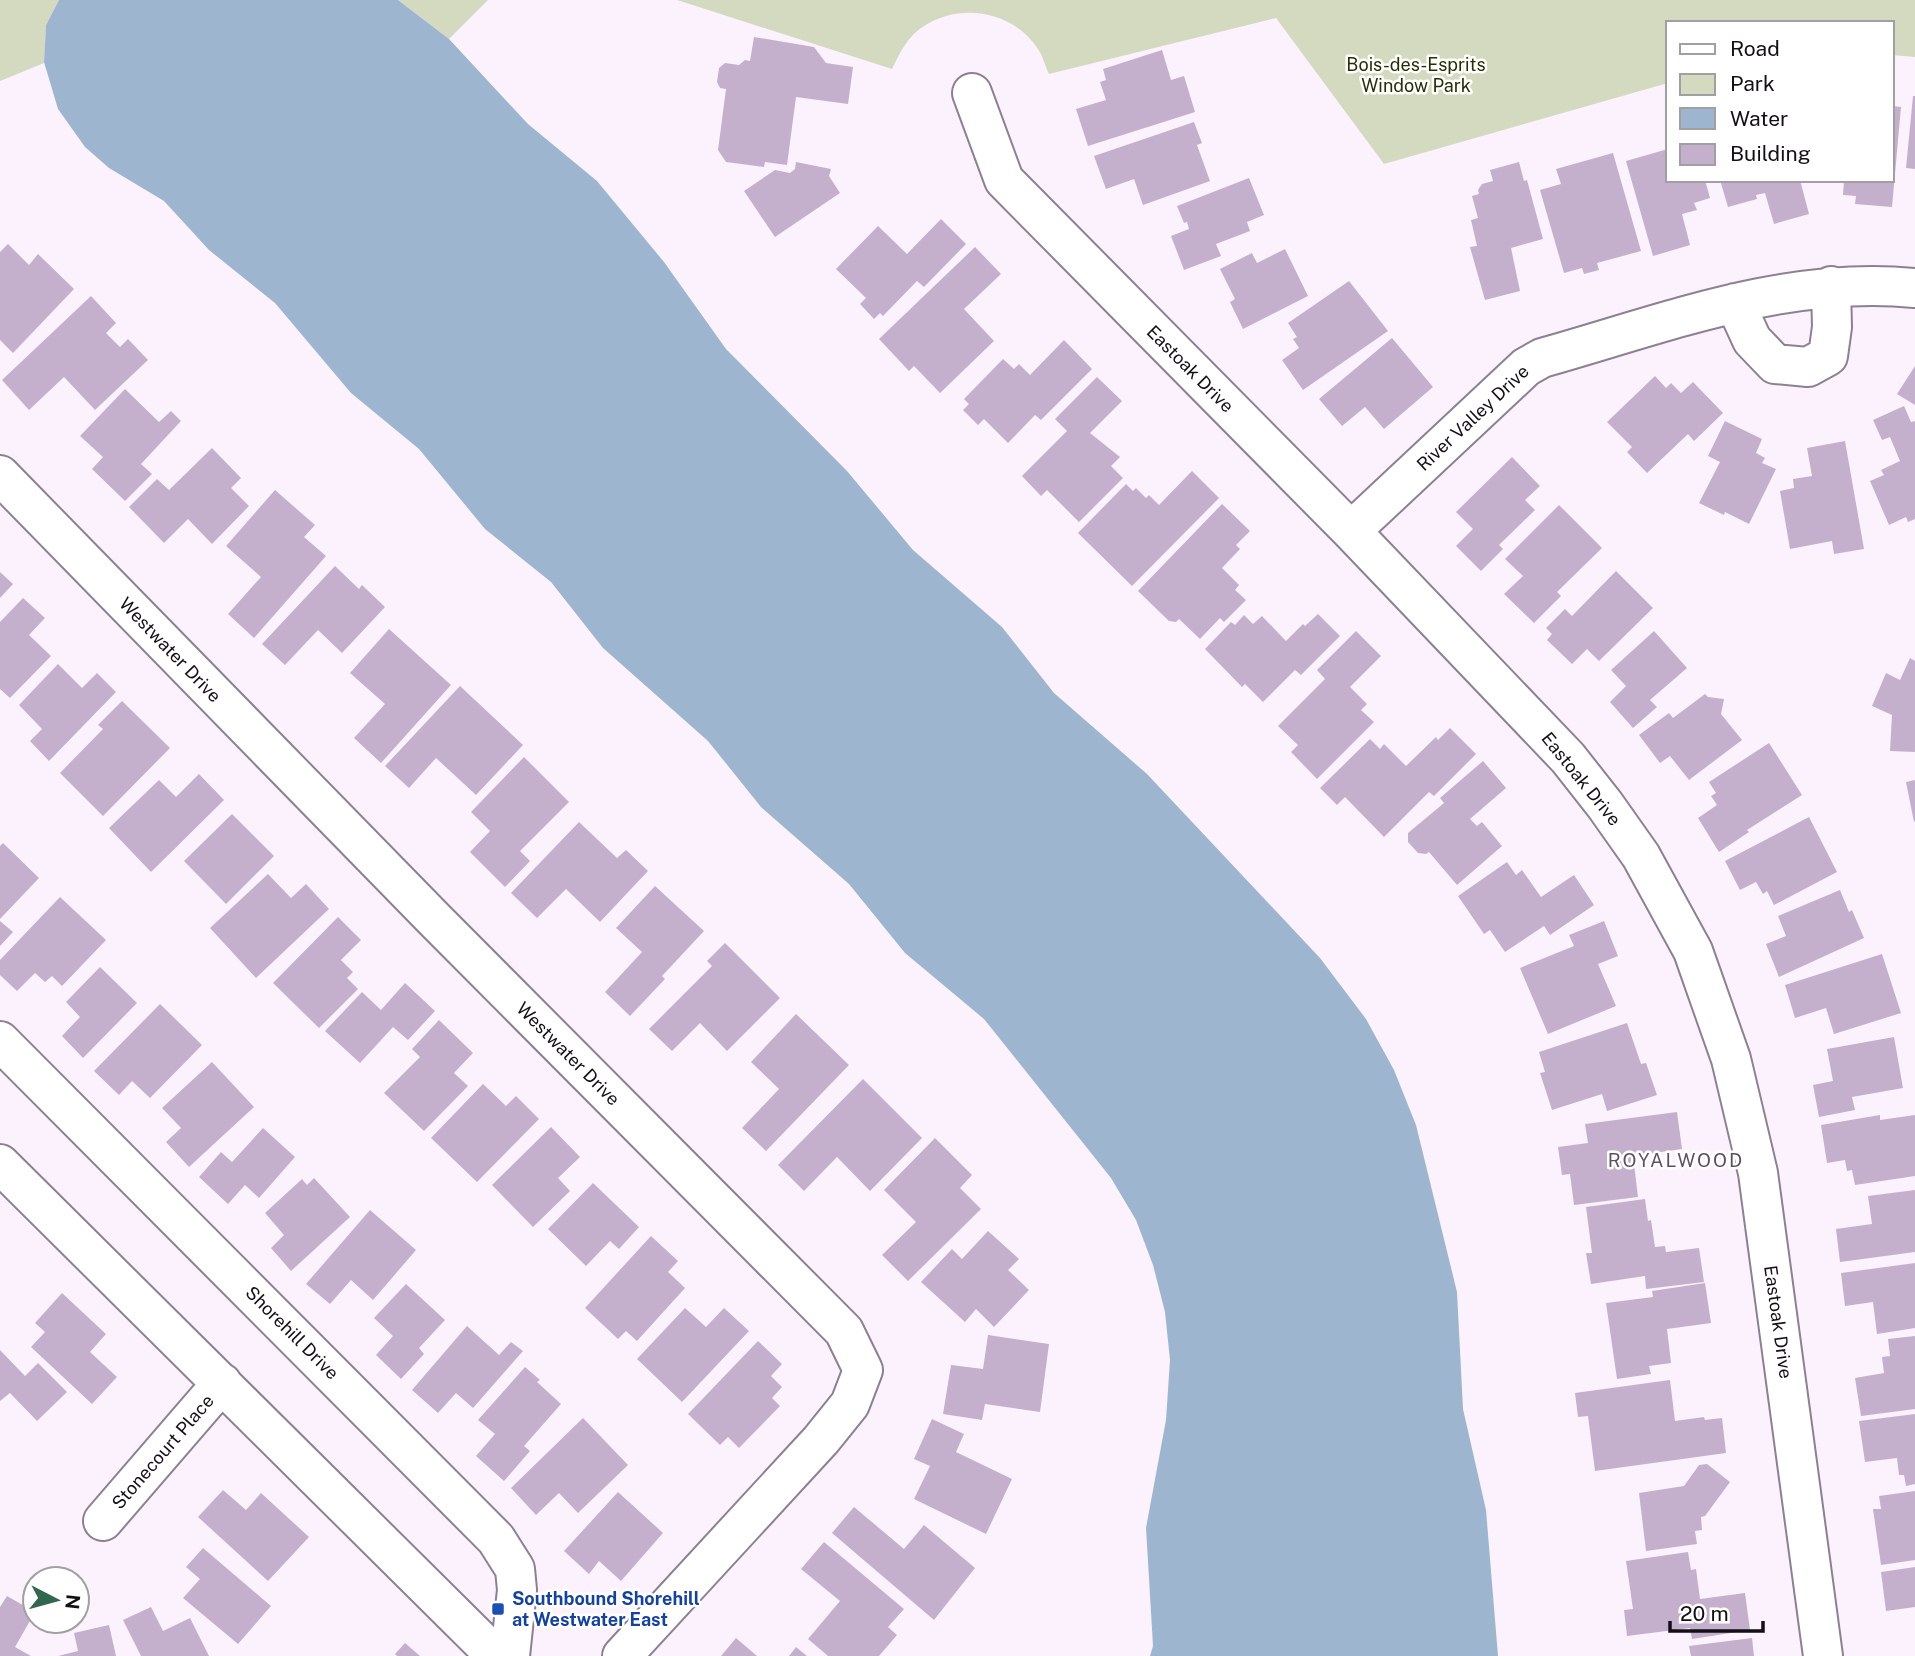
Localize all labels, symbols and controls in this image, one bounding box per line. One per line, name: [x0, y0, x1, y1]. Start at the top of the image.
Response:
legend: [1666, 21, 1894, 182]
text: Road: [1730, 36, 1780, 61]
park label: Bois-des-Esprits Window Park: [1346, 54, 1486, 96]
text: Park: [1730, 71, 1775, 96]
text: Water: [1730, 106, 1788, 131]
text: Building: [1730, 141, 1811, 166]
street label: Eastoak Drive: [1143, 321, 1238, 416]
street label: River Valley Drive: [1412, 360, 1533, 475]
street label: Westwater Drive: [115, 593, 226, 706]
street label: Eastoak Drive: [1537, 728, 1625, 830]
street label: Westwater Drive: [512, 998, 624, 1110]
district label: ROYALWOOD: [1608, 1149, 1744, 1171]
street label: Eastoak Drive: [1760, 1264, 1797, 1380]
street label: Shorehill Drive: [242, 1282, 343, 1383]
street label: Stonecourt Place: [107, 1390, 218, 1513]
north arrow: [21, 1565, 91, 1635]
place label: Southbound Shorehill at Westwater East: [512, 1588, 700, 1630]
scale bar: [1670, 1590, 1763, 1634]
text: N: [61, 1593, 85, 1610]
marker: Southbound Shorehill at Westwater East: [490, 1601, 506, 1617]
text: 20 m: [1680, 1601, 1729, 1626]

